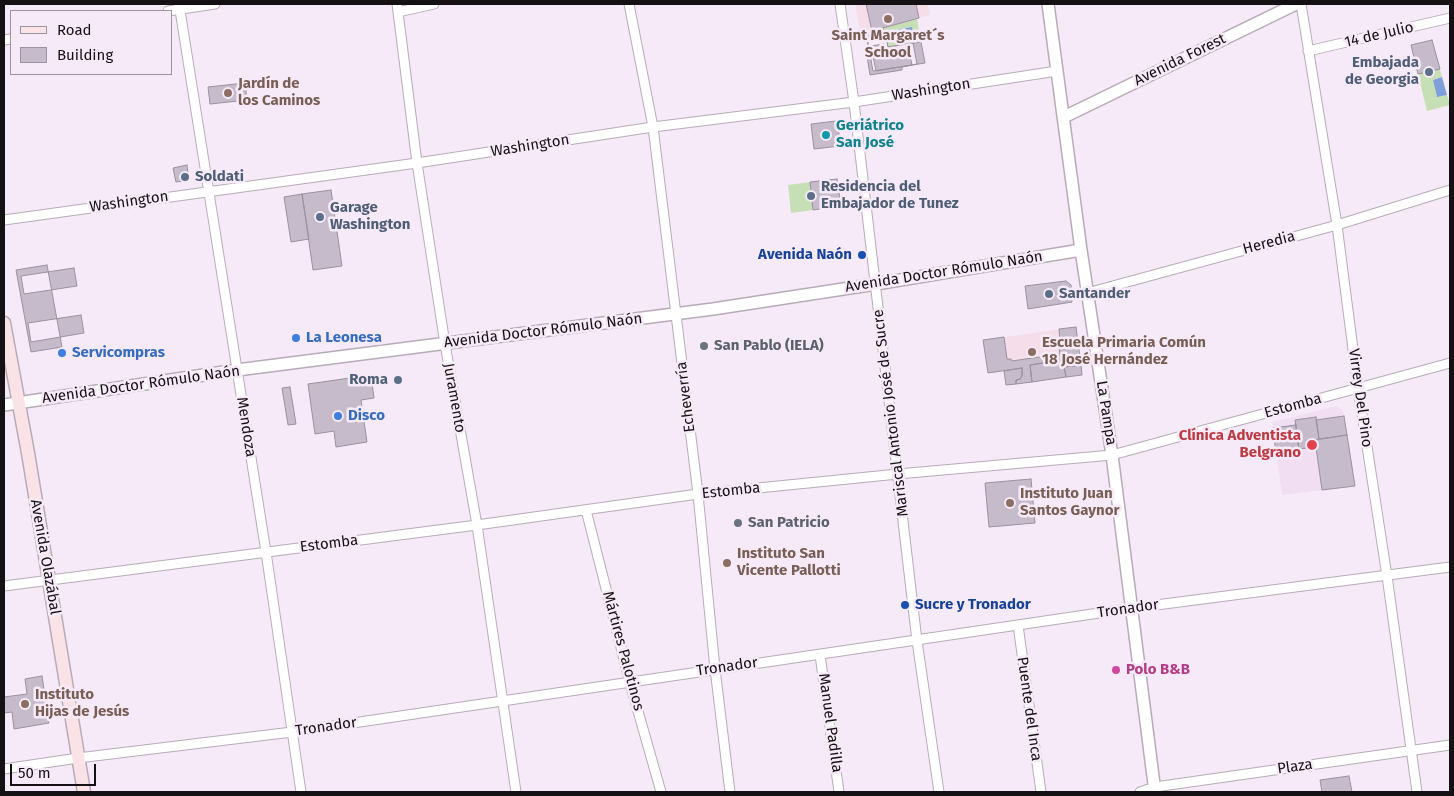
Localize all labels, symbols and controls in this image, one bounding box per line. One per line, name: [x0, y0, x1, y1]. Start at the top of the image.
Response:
legend: [10, 10, 172, 75]
marker: Saint Margaret´s School: [882, 13, 894, 25]
street label: 14 de Julio: [1343, 18, 1415, 52]
text: Road: [57, 21, 92, 39]
place label: Saint Margaret´s School: [832, 27, 944, 62]
street label: Avenida Forest: [1131, 30, 1229, 90]
text: Building: [57, 46, 113, 64]
place label: Embajada de Georgia: [1345, 54, 1419, 89]
marker: Embajada de Georgia: [1423, 66, 1435, 78]
place label: Jardín de los Caminos: [238, 75, 320, 110]
street label: Washington: [890, 75, 972, 105]
marker: Jardín de los Caminos: [222, 87, 234, 99]
place label: Geriátrico San José: [836, 117, 904, 152]
marker: Geriátrico San José: [820, 129, 832, 141]
street label: Washington: [489, 131, 571, 161]
place label: Soldati: [195, 168, 244, 186]
marker: Soldati: [179, 171, 191, 183]
place label: Residencia del Embajador de Tunez: [821, 178, 959, 213]
street label: Washington: [88, 188, 170, 216]
marker: Residencia del Embajador de Tunez: [805, 190, 817, 202]
place label: Garage Washington: [330, 199, 410, 234]
marker: Garage Washington: [314, 211, 326, 223]
street label: Heredia: [1241, 227, 1297, 259]
place label: Avenida Naón: [758, 246, 852, 264]
street label: Avenida Doctor Rómulo Naón: [844, 247, 1044, 297]
marker: Avenida Naón: [856, 249, 868, 261]
place label: Santander: [1059, 285, 1130, 303]
marker: Santander: [1043, 288, 1055, 300]
street label: Mariscal Antonio José de Sucre: [869, 308, 913, 518]
street label: Avenida Doctor Rómulo Naón: [443, 310, 643, 352]
place label: La Leonesa: [306, 329, 382, 347]
marker: La Leonesa: [290, 332, 302, 344]
place label: Escuela Primaria Común 18 José Hernández: [1042, 334, 1206, 369]
place label: San Pablo (IELA): [714, 337, 824, 355]
marker: San Pablo (IELA): [698, 340, 710, 352]
place label: Servicompras: [72, 344, 165, 362]
marker: Escuela Primaria Común 18 José Hernández: [1026, 346, 1038, 358]
marker: Servicompras: [56, 347, 68, 359]
street label: Virrey Del Pino: [1344, 347, 1376, 449]
street label: Echeverría: [673, 361, 699, 433]
street label: Avenida Doctor Rómulo Naón: [41, 362, 241, 408]
street label: Juramento: [439, 362, 469, 434]
place label: Roma: [349, 371, 388, 389]
marker: Roma: [392, 374, 404, 386]
street label: La Pampa: [1092, 379, 1120, 447]
street label: Estomba: [1262, 390, 1324, 422]
street label: Mendoza: [232, 396, 260, 458]
place label: Disco: [348, 407, 385, 425]
marker: Disco: [332, 410, 344, 422]
place label: Clínica Adventista Belgrano: [1179, 427, 1301, 462]
marker: Clínica Adventista Belgrano: [1305, 438, 1319, 452]
street label: Estomba: [701, 479, 761, 503]
place label: Instituto Juan Santos Gaynor: [1020, 485, 1119, 520]
marker: Instituto Juan Santos Gaynor: [1004, 497, 1016, 509]
street label: Avenida Olazábal: [26, 498, 64, 616]
place label: San Patricio: [748, 514, 830, 532]
marker: San Patricio: [732, 517, 744, 529]
street label: Estomba: [299, 531, 359, 557]
place label: Instituto San Vicente Pallotti: [737, 545, 841, 580]
marker: Instituto San Vicente Pallotti: [721, 557, 733, 569]
street label: Mártires Palotinos: [598, 589, 648, 713]
place label: Sucre y Tronador: [915, 596, 1031, 614]
street label: Tronador: [1096, 596, 1160, 622]
marker: Sucre y Tronador: [899, 599, 911, 611]
street label: Tronador: [695, 654, 759, 680]
street label: Puente del Inca: [1013, 656, 1045, 762]
place label: Polo B&B: [1126, 661, 1190, 679]
marker: Polo B&B: [1110, 664, 1122, 676]
street label: Manuel Padilla: [814, 672, 846, 774]
place label: Instituto Hijas de Jesús: [35, 686, 129, 721]
marker: Instituto Hijas de Jesús: [19, 698, 31, 710]
street label: Tronador: [294, 714, 358, 740]
scale bar: [12, 754, 99, 786]
street label: Plaza: [1276, 756, 1314, 778]
text: 50 m: [18, 764, 51, 782]

